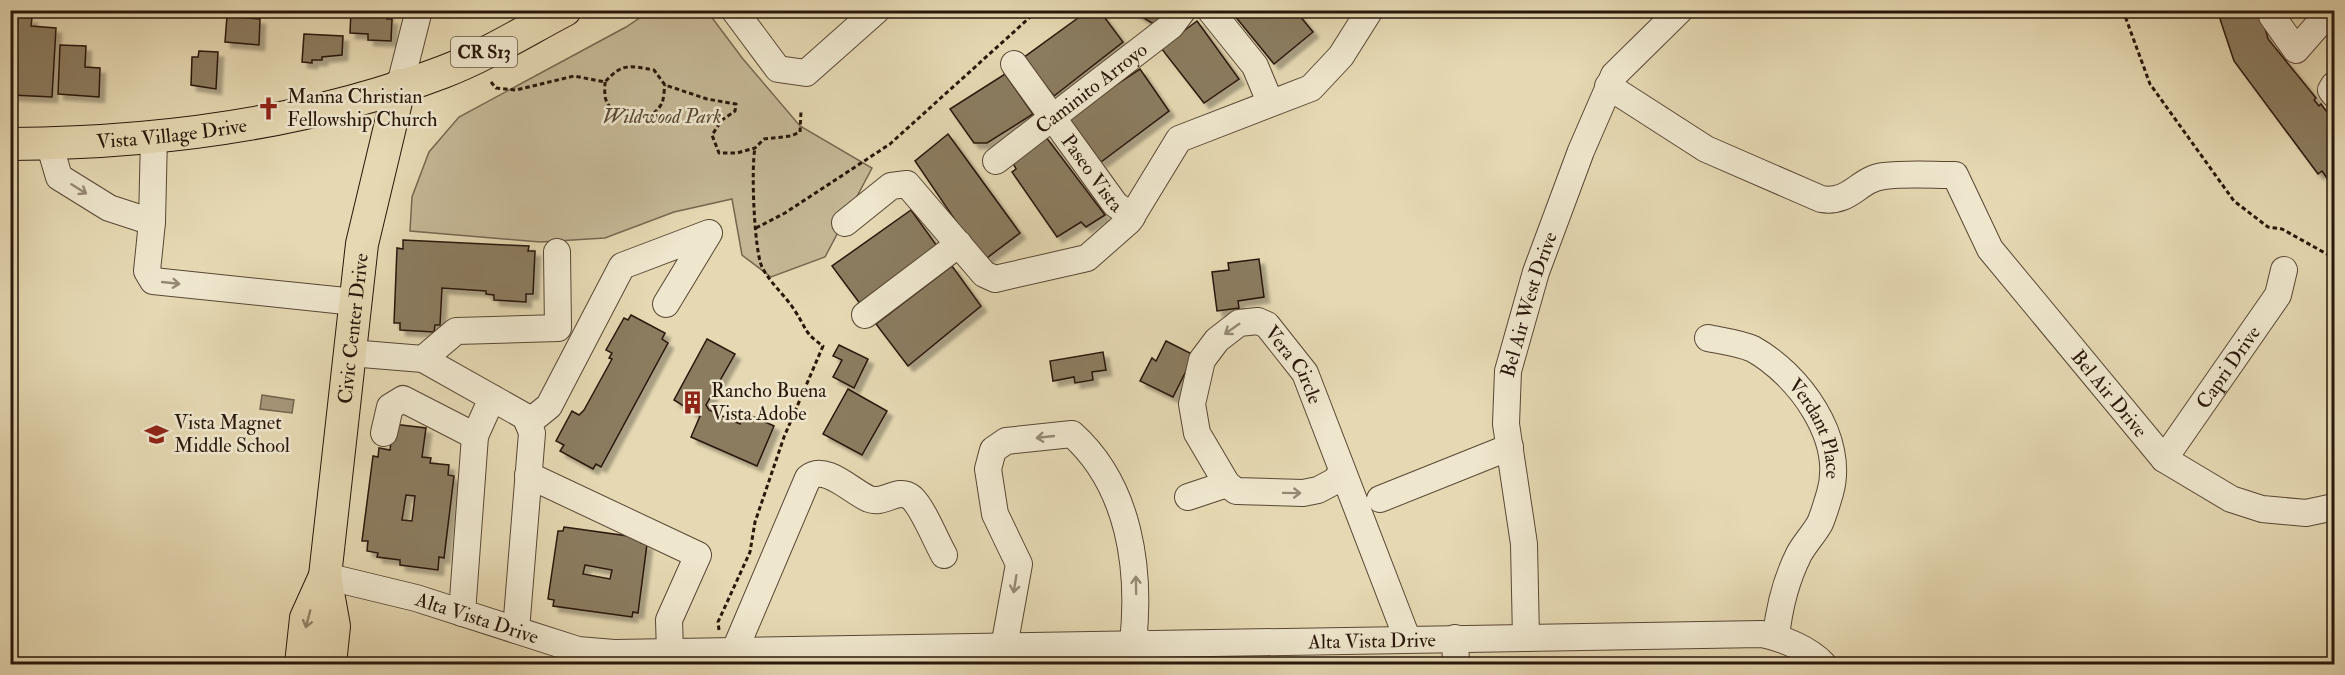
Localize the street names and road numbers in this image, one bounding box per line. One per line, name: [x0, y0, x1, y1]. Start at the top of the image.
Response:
road number: CR S13: [451, 37, 517, 67]
street label: Caminito Arroyo: [1030, 37, 1152, 139]
street label: Vista Village Drive: [96, 113, 249, 154]
street label: Paseo Vista: [1056, 129, 1128, 219]
street label: Bel Air West Drive: [1495, 228, 1563, 380]
street label: Civic Center Drive: [332, 252, 374, 405]
street label: Vera Circle: [1259, 321, 1328, 408]
street label: Capri Drive: [2191, 321, 2266, 414]
street label: Bel Air Drive: [2066, 345, 2153, 443]
street label: Verdant Place: [1783, 373, 1845, 479]
street label: Alta Vista Drive: [412, 586, 542, 650]
street label: Alta Vista Drive: [1307, 627, 1436, 655]

